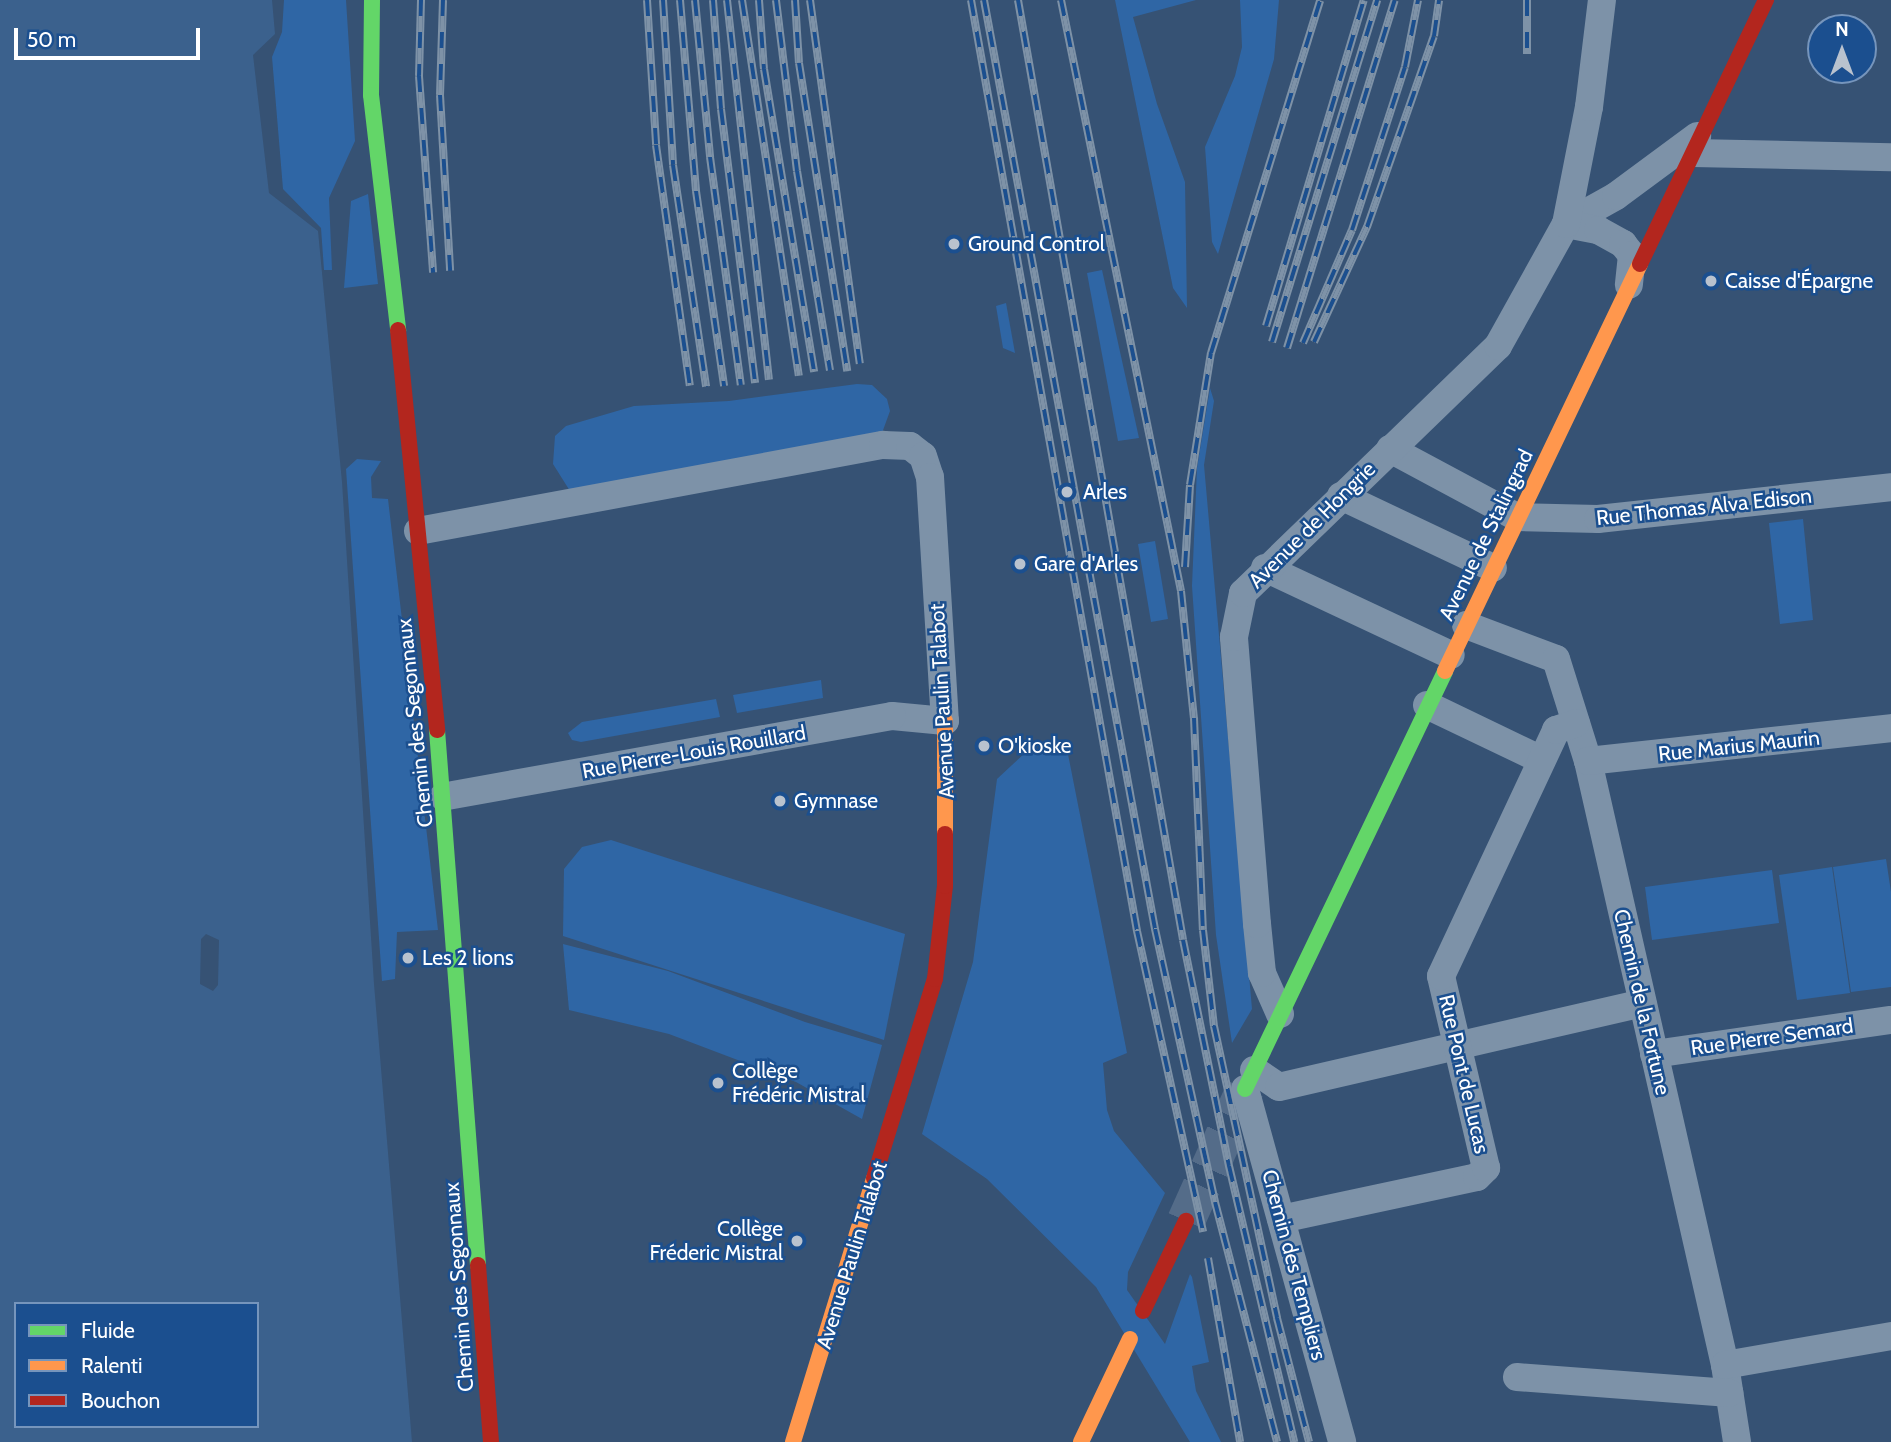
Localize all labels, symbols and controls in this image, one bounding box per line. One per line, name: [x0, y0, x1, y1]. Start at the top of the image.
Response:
scale bar: [18, 14, 203, 58]
north arrow: [1807, 14, 1877, 84]
text: N: [1835, 18, 1849, 41]
text: 50 m: [27, 27, 76, 52]
place label: Ground Control: [968, 231, 1105, 257]
marker: Ground Control: [946, 236, 962, 252]
place label: Caisse d'Épargne: [1725, 268, 1873, 294]
marker: Caisse d'Épargne: [1703, 273, 1719, 289]
street label: Avenue de Stalingrad: [1434, 445, 1538, 625]
street label: Avenue de Hongrie: [1243, 456, 1381, 594]
place label: Arles: [1083, 479, 1127, 505]
marker: Arles: [1057, 482, 1077, 502]
street label: Rue Thomas Alva Edison: [1595, 483, 1813, 531]
place label: Gare d'Arles: [1034, 551, 1138, 577]
marker: Gare d'Arles: [1012, 556, 1028, 572]
street label: Avenue Paulin Talabot: [924, 603, 960, 799]
street label: Chemin des Segonnaux: [392, 617, 438, 829]
street label: Rue Pierre-Louis Rouillard: [580, 720, 808, 784]
street label: Rue Marius Maurin: [1657, 725, 1821, 767]
place label: O'kioske: [998, 733, 1072, 759]
marker: O'kioske: [976, 738, 992, 754]
place label: Gymnase: [794, 788, 878, 814]
marker: Gymnase: [772, 793, 788, 809]
street label: Chemin de la Fortune: [1608, 907, 1676, 1097]
place label: Les 2 lions: [422, 945, 514, 971]
marker: Les 2 lions: [400, 950, 416, 966]
street label: Rue Pont de Lucas: [1433, 992, 1495, 1156]
street label: Rue Pierre Semard: [1689, 1013, 1855, 1061]
place label: Collège Frédéric Mistral: [732, 1058, 865, 1108]
marker: Collège Frédéric Mistral: [710, 1075, 726, 1091]
street label: Avenue Paulin Talabot: [811, 1158, 893, 1352]
street label: Chemin des Templiers: [1256, 1167, 1332, 1363]
street label: Chemin des Segonnaux: [439, 1181, 479, 1393]
place label: Collège Fréderic Mistral: [650, 1216, 783, 1266]
marker: Collège Fréderic Mistral: [789, 1233, 805, 1249]
legend: [14, 1302, 259, 1428]
text: Fluide: [81, 1318, 135, 1343]
text: Ralenti: [81, 1353, 142, 1378]
text: Bouchon: [81, 1388, 160, 1413]

